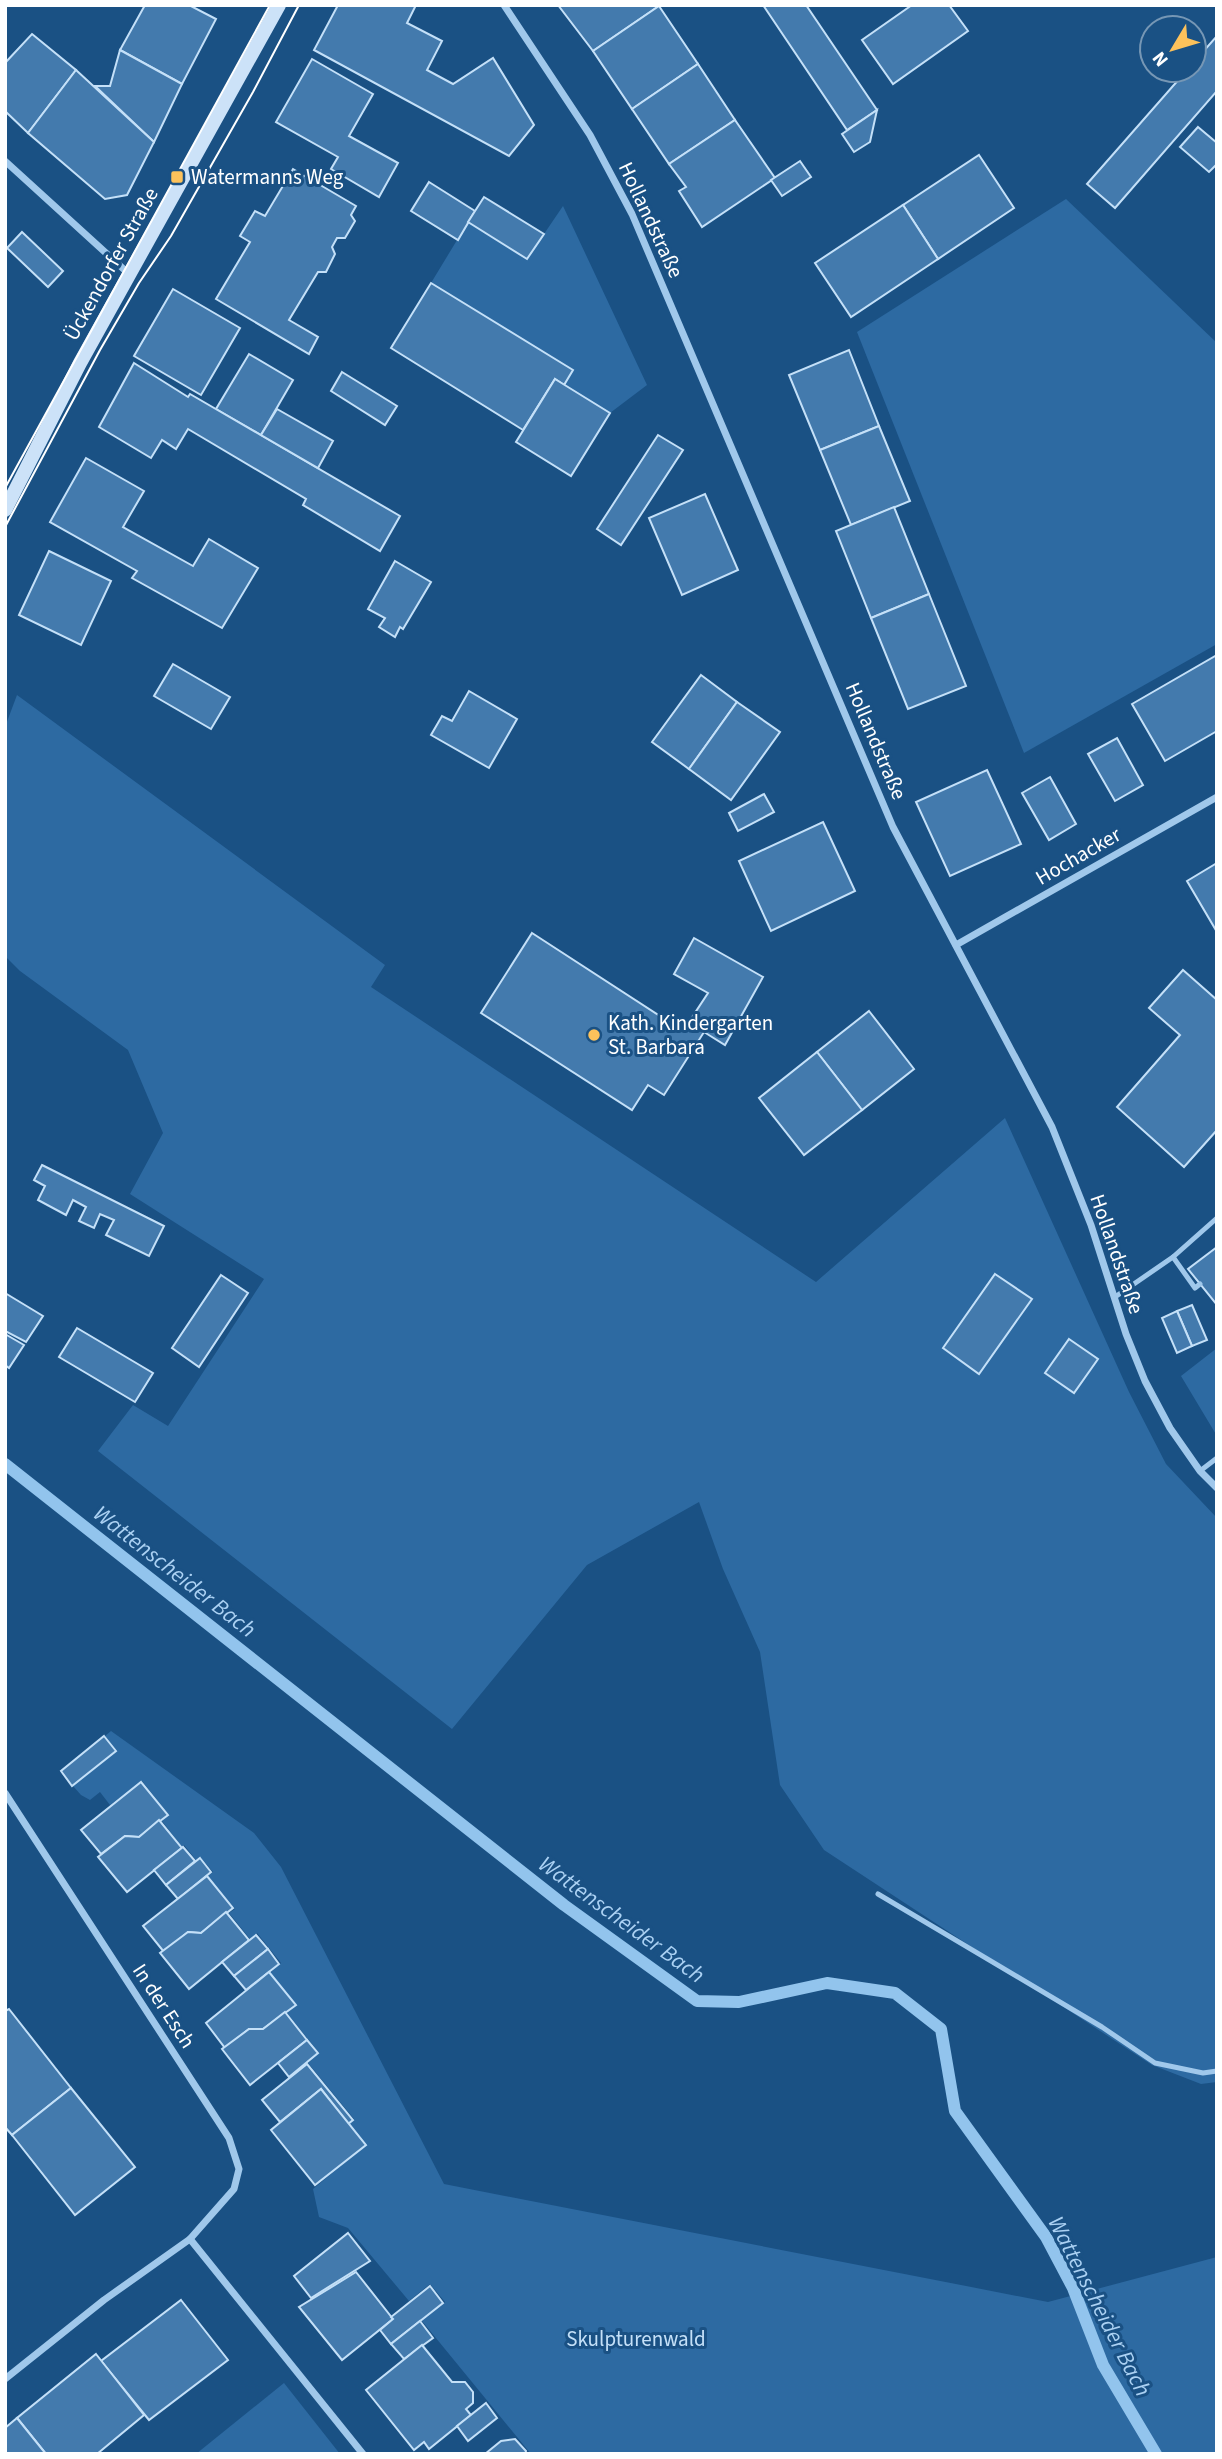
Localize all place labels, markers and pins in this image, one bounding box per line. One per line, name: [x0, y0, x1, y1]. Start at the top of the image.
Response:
place label: Watermanns Weg: [191, 162, 344, 192]
marker: Watermanns Weg: [169, 169, 185, 185]
place label: Kath. Kindergarten St. Barbara: [608, 1008, 773, 1062]
marker: Kath. Kindergarten St. Barbara: [586, 1027, 602, 1043]

